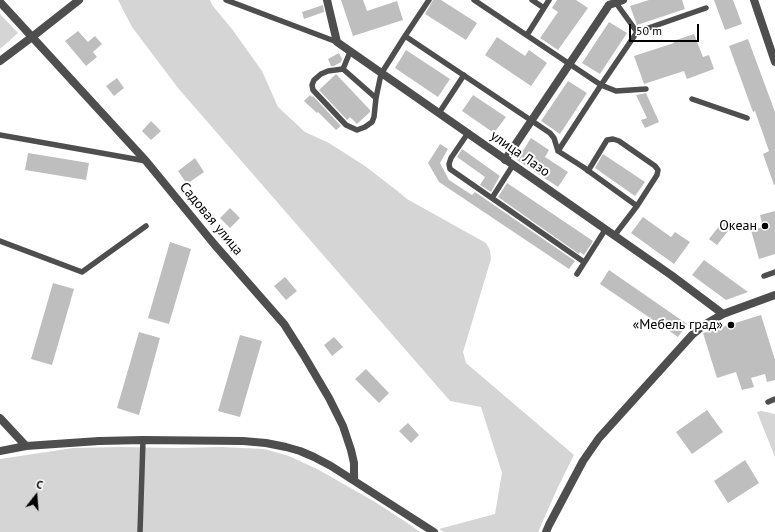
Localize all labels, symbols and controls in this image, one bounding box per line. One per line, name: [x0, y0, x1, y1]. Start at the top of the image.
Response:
scale bar: [631, 16, 701, 42]
text: 50 m: [636, 23, 662, 38]
street label: улица Лазо: [487, 127, 553, 181]
street label: Садовая улица: [176, 179, 246, 259]
place label: Океан: [719, 218, 757, 234]
marker: Океан: [760, 221, 770, 231]
place label: «Мебель град»: [633, 317, 723, 333]
marker: «Мебель град»: [726, 320, 736, 330]
north arrow: [16, 476, 56, 516]
text: С: [35, 477, 44, 492]

